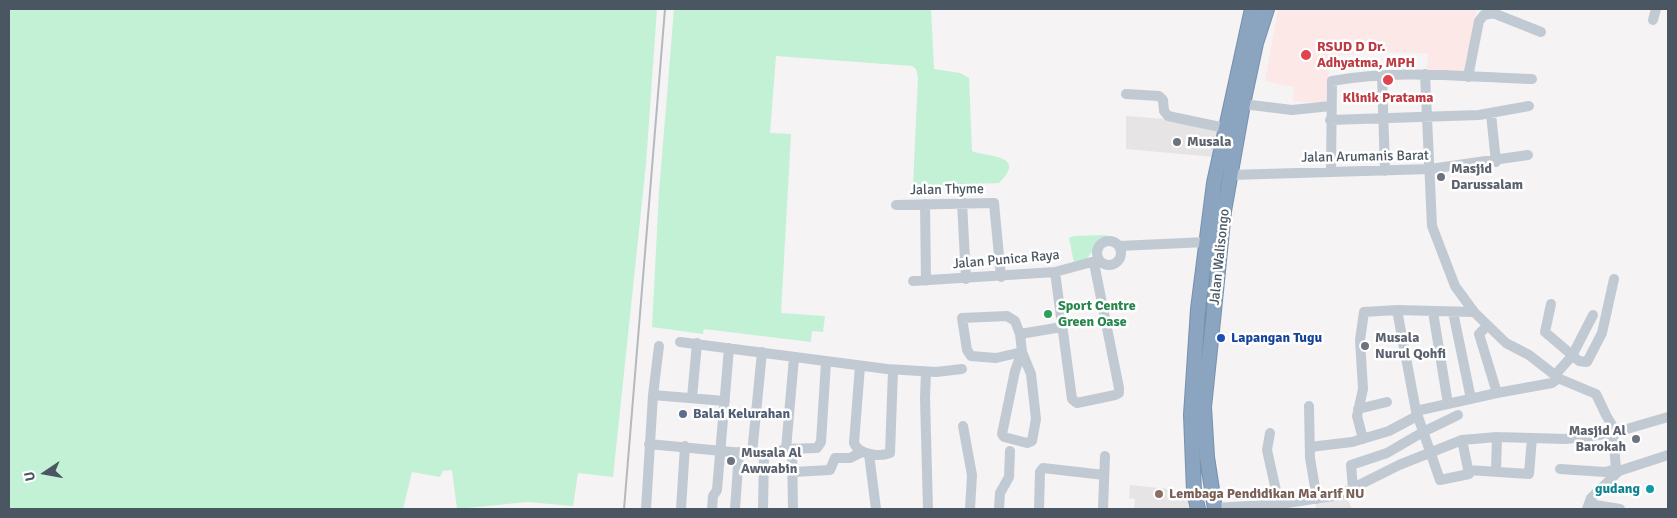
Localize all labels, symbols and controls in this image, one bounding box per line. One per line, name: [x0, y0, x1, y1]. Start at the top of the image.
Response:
place label: RSUD D Dr. Adhyatma, MPH: [1317, 39, 1415, 72]
marker: RSUD D Dr. Adhyatma, MPH: [1299, 48, 1313, 62]
marker: Klinik Pratama: [1381, 73, 1395, 87]
place label: Klinik Pratama: [1343, 90, 1433, 106]
place label: Musala: [1187, 134, 1231, 150]
marker: Musala: [1171, 136, 1183, 148]
street label: Jalan Arumanis Barat: [1301, 147, 1429, 167]
place label: Masjid Darussalam: [1451, 161, 1523, 193]
marker: Masjid Darussalam: [1435, 171, 1447, 183]
street label: Jalan Thyme: [910, 181, 984, 199]
street label: Jalan Walisongo: [1207, 208, 1233, 306]
street label: Jalan Punica Raya: [952, 247, 1060, 273]
place label: Sport Centre Green Oase: [1058, 298, 1136, 331]
marker: Sport Centre Green Oase: [1042, 308, 1054, 320]
place label: Lapangan Tugu: [1231, 330, 1322, 346]
place label: Musala Nurul Qohfi: [1375, 330, 1446, 362]
marker: Lapangan Tugu: [1215, 332, 1227, 344]
marker: Musala Nurul Qohfi: [1359, 340, 1371, 352]
place label: Balai Kelurahan: [693, 406, 790, 422]
marker: Balai Kelurahan: [677, 408, 689, 420]
place label: Masjid Al Barokah: [1569, 423, 1626, 456]
marker: Masjid Al Barokah: [1630, 433, 1642, 445]
place label: Musala Al Awwabin: [741, 445, 802, 478]
north arrow: [20, 448, 70, 498]
marker: Musala Al Awwabin: [725, 455, 737, 467]
text: U: [21, 470, 39, 483]
place label: gudang: [1595, 481, 1640, 497]
marker: gudang: [1644, 483, 1656, 495]
place label: Lembaga Pendidikan Ma'arif NU: [1169, 486, 1365, 502]
marker: Lembaga Pendidikan Ma'arif NU: [1153, 488, 1165, 500]

